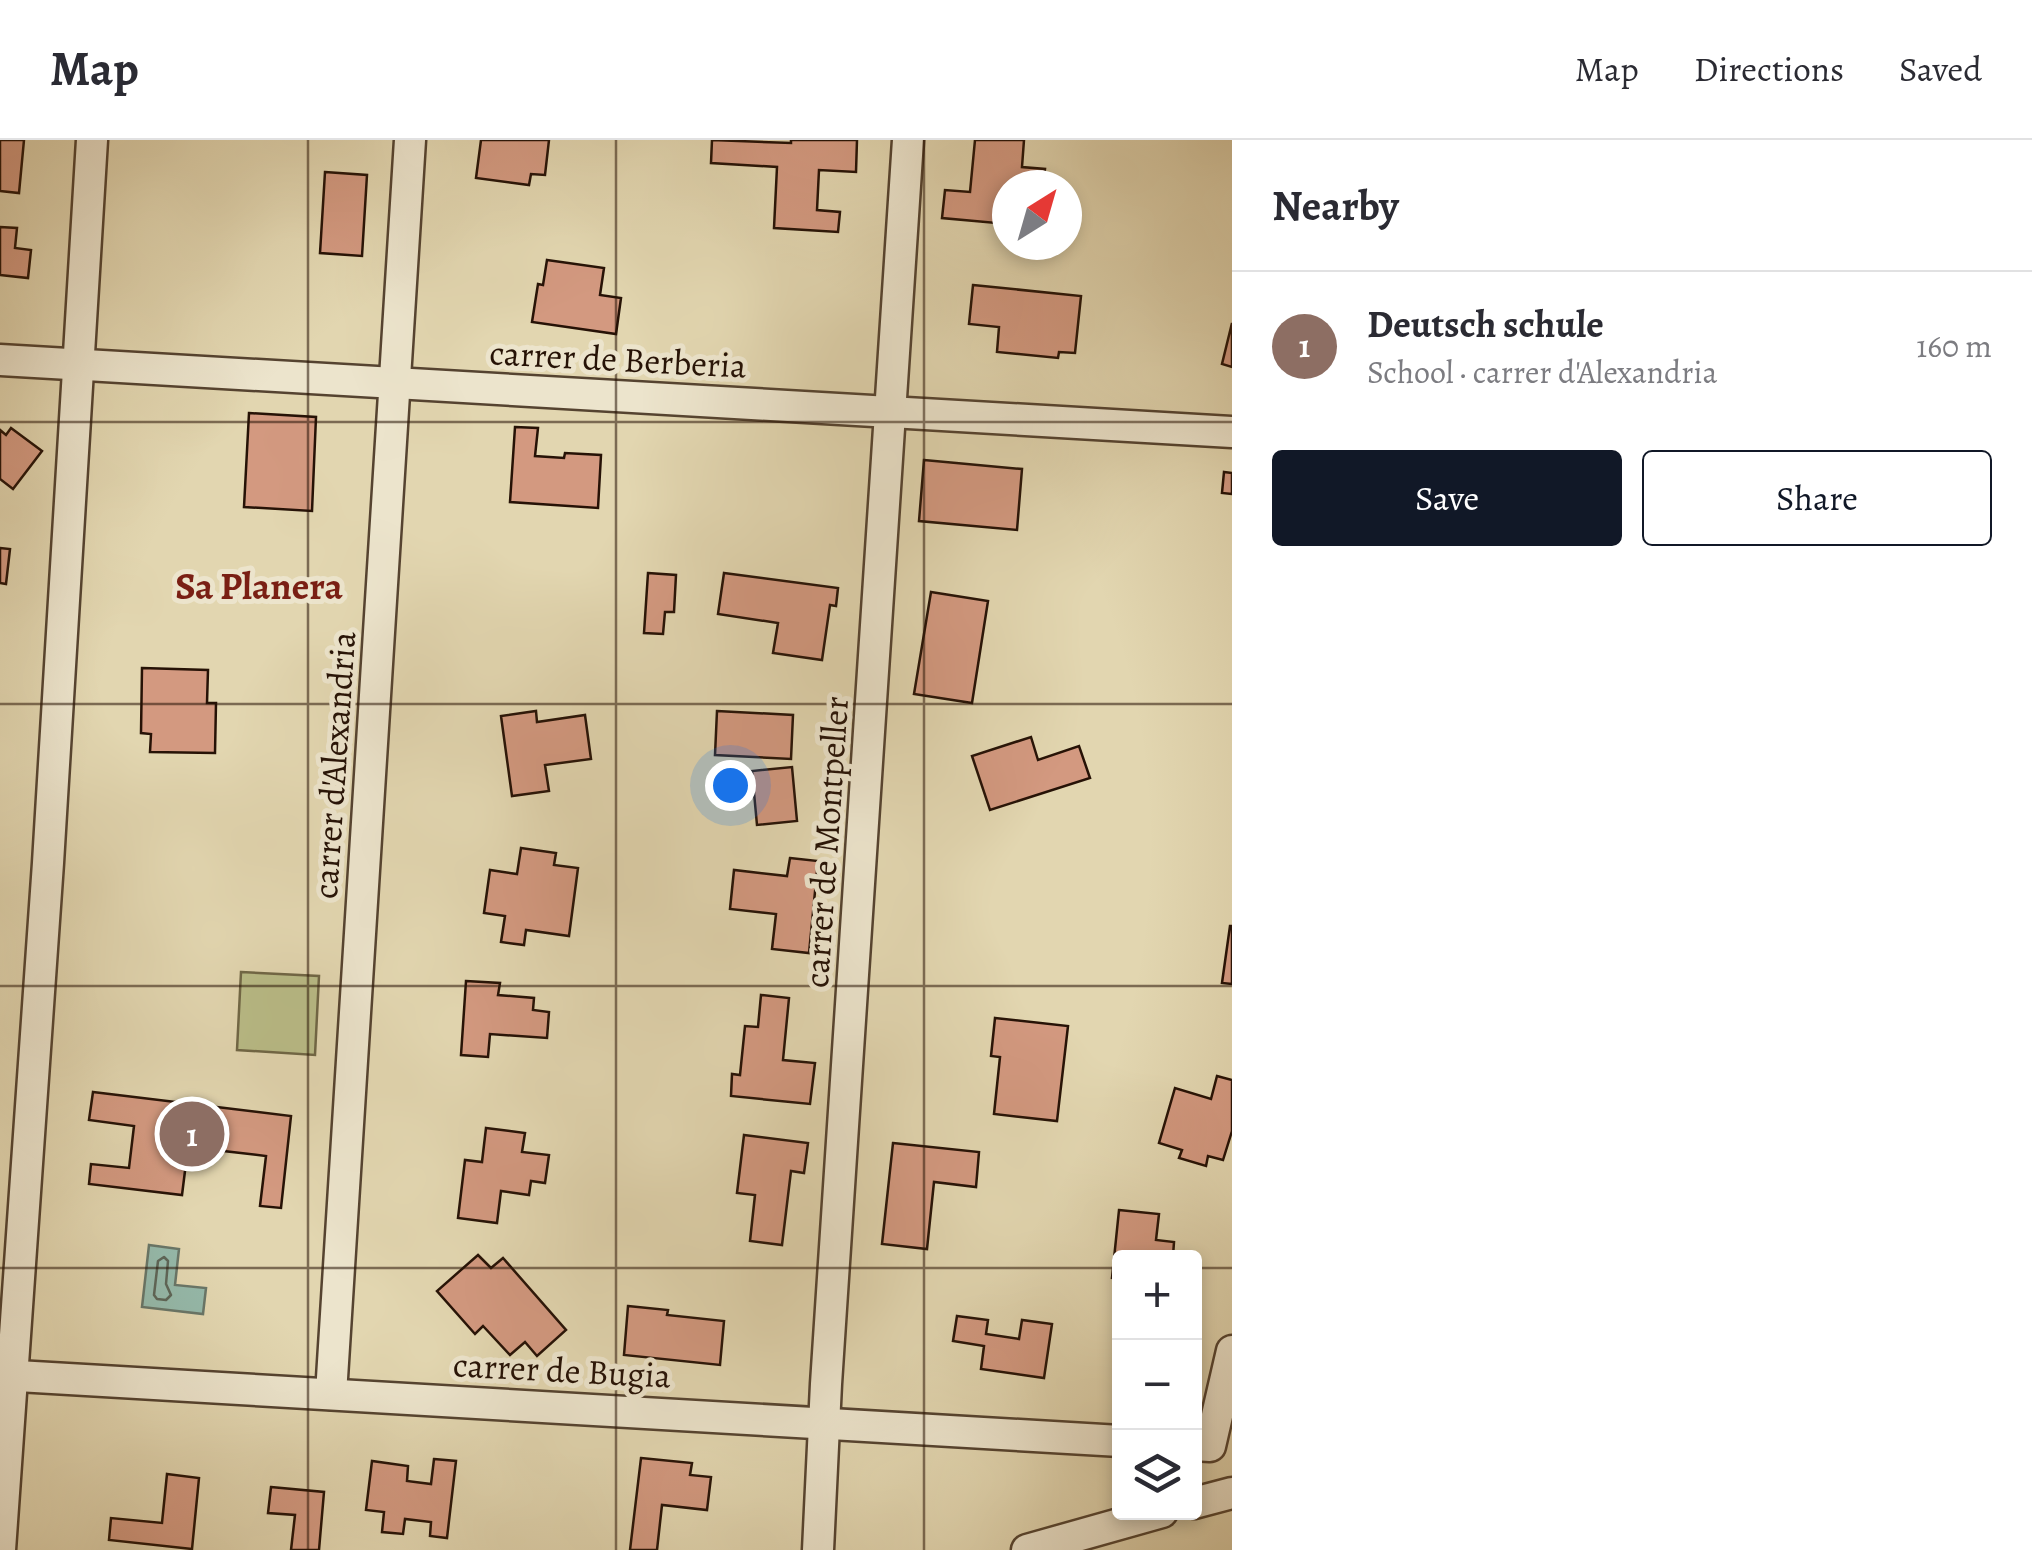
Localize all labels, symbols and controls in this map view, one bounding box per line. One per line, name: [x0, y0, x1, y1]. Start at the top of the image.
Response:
text: Map: [50, 36, 139, 102]
text: Map: [1575, 45, 1639, 93]
text: Directions: [1694, 45, 1844, 93]
text: Saved: [1899, 45, 1982, 93]
north arrow: [992, 170, 1082, 260]
text: Nearby: [1272, 177, 1399, 234]
text: Deutsch schule: [1367, 298, 1604, 350]
text: 1: [1299, 324, 1310, 368]
text: 160 m: [1916, 324, 1992, 368]
street label: carrer de Berberia: [488, 328, 748, 390]
text: School · carrer d'Alexandria: [1367, 350, 1718, 394]
button: Save: [1272, 450, 1622, 546]
button: Share: [1642, 450, 1992, 546]
district label: Sa Planera: [175, 560, 343, 612]
street label: carrer d'Alexandria: [301, 629, 367, 900]
street label: carrer de Montpeller: [792, 695, 860, 989]
your location: [705, 760, 756, 811]
pin: 1: [160, 1096, 224, 1172]
map controls: [1112, 1250, 1202, 1520]
button: +: [1112, 1250, 1202, 1340]
street label: carrer de Bugia: [452, 1340, 673, 1400]
button: −: [1112, 1340, 1202, 1430]
button: layers: [1112, 1430, 1202, 1520]

